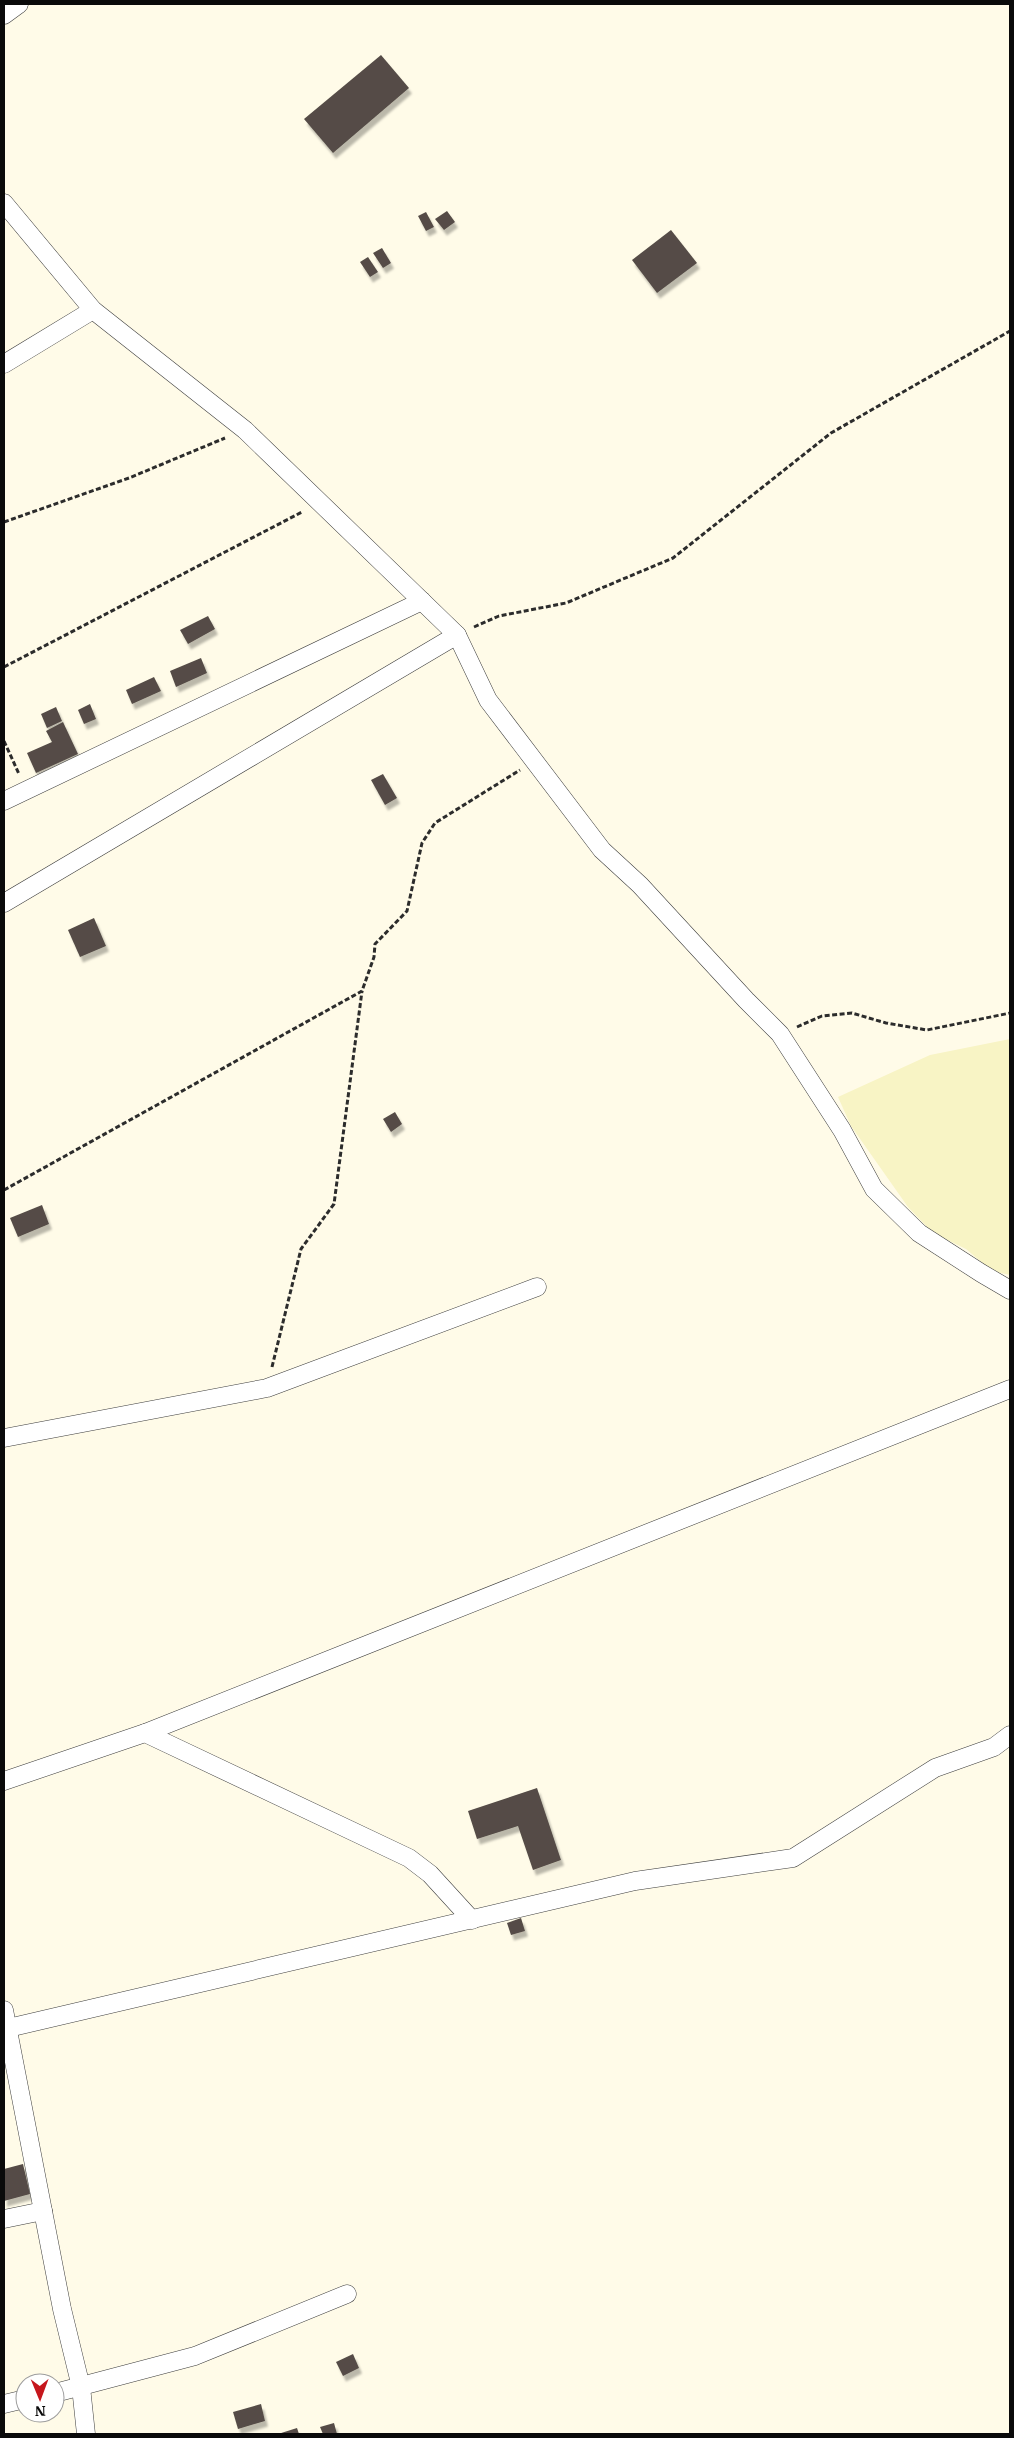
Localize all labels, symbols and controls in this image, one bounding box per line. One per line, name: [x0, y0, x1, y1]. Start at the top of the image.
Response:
north arrow: [15, 2373, 65, 2423]
text: N: [35, 2402, 46, 2420]

